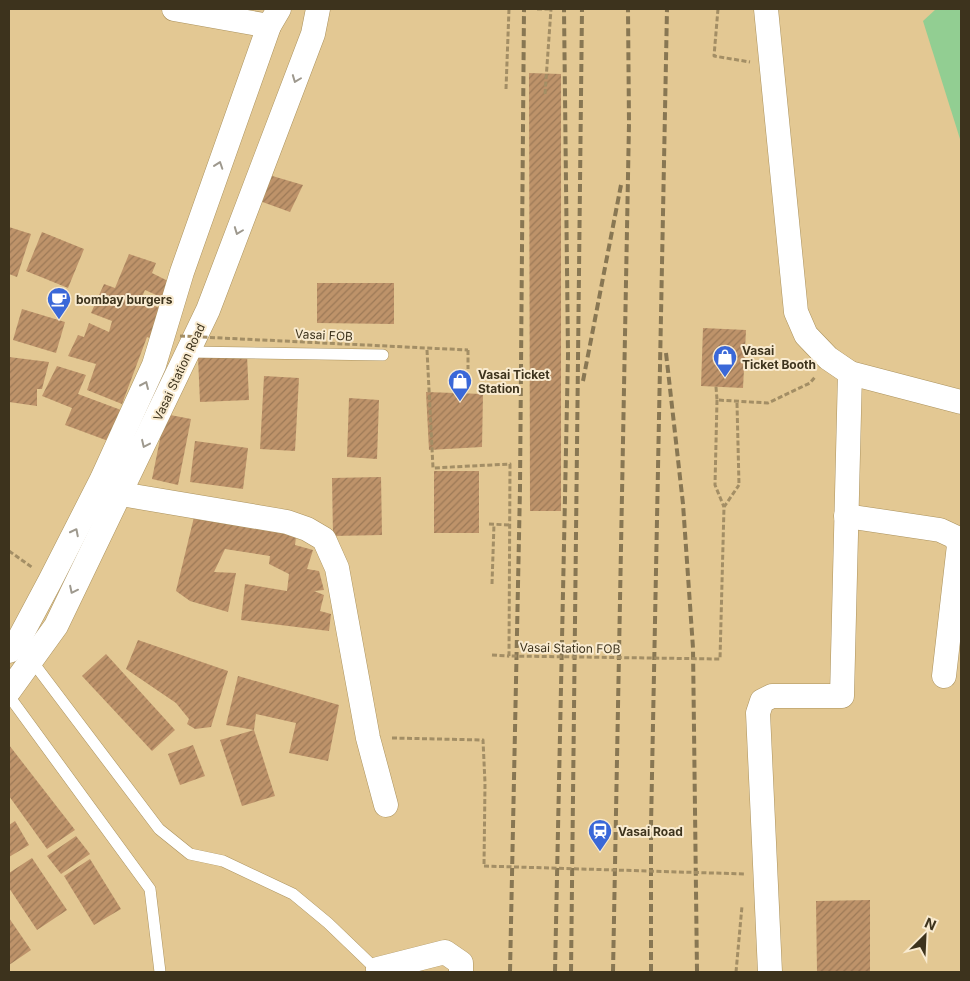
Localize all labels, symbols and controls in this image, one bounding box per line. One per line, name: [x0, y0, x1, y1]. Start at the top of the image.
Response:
one-way arrow: [292, 75, 302, 83]
one-way arrow: [213, 161, 223, 170]
one-way arrow: [234, 227, 244, 235]
cafe icon: bombay burgers: [46, 286, 72, 320]
place label: bombay burgers: [76, 292, 173, 307]
street label: Vasai Station Road: [150, 321, 208, 423]
street label: Vasai FOB: [295, 326, 353, 344]
place label: Vasai Ticket Booth: [742, 343, 816, 372]
shop icon: Vasai Ticket Booth: [712, 344, 738, 378]
place label: Vasai Ticket Station: [478, 367, 550, 396]
shop icon: Vasai Ticket Station: [447, 368, 473, 402]
one-way arrow: [138, 381, 149, 390]
one-way arrow: [140, 439, 151, 448]
one-way arrow: [69, 528, 79, 537]
one-way arrow: [69, 585, 80, 594]
street label: Vasai Station FOB: [519, 640, 621, 656]
station icon: Vasai Road: [587, 818, 613, 852]
place label: Vasai Road: [618, 824, 683, 839]
north arrow: [900, 911, 950, 961]
text: N: [922, 914, 939, 934]

